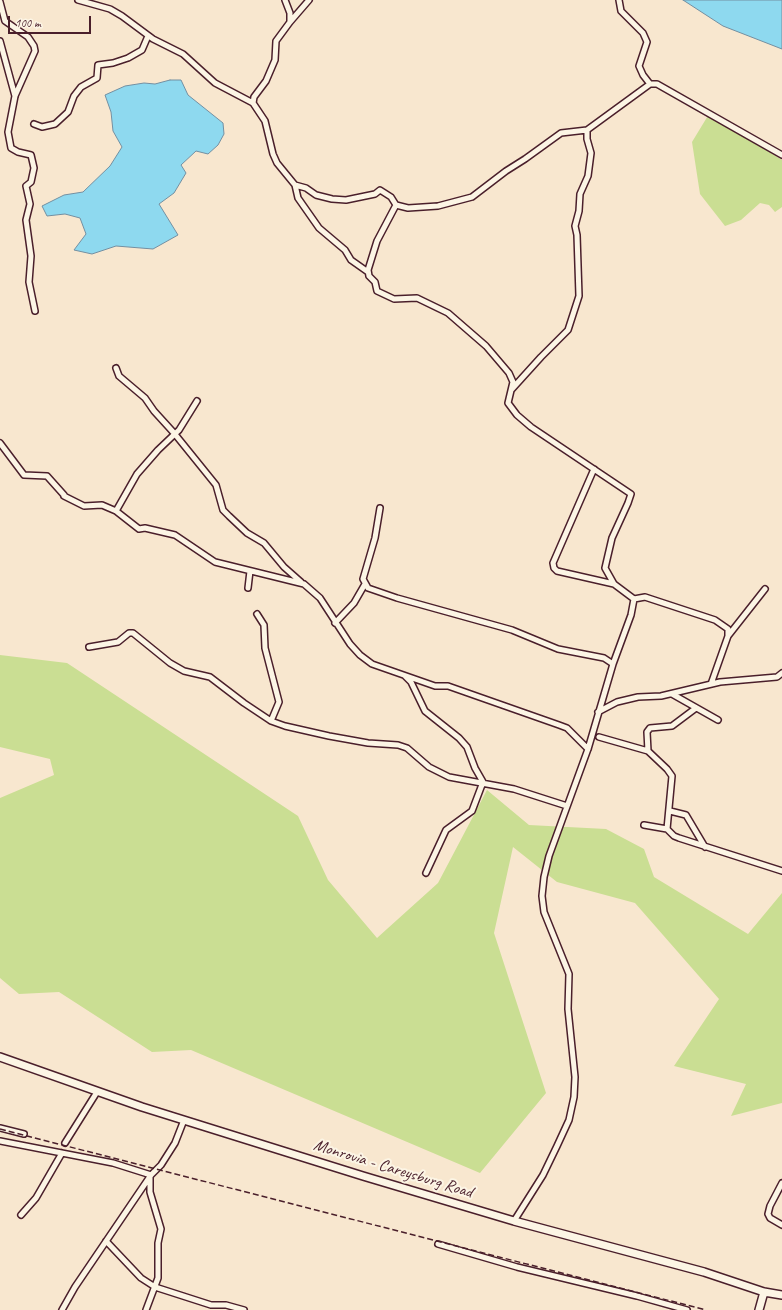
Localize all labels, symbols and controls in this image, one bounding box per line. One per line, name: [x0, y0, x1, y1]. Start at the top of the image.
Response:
scale bar: [10, 8, 93, 34]
text: 100 m: [15, 15, 41, 31]
street label: Monrovia - Careysburg Road: [311, 1135, 475, 1203]

